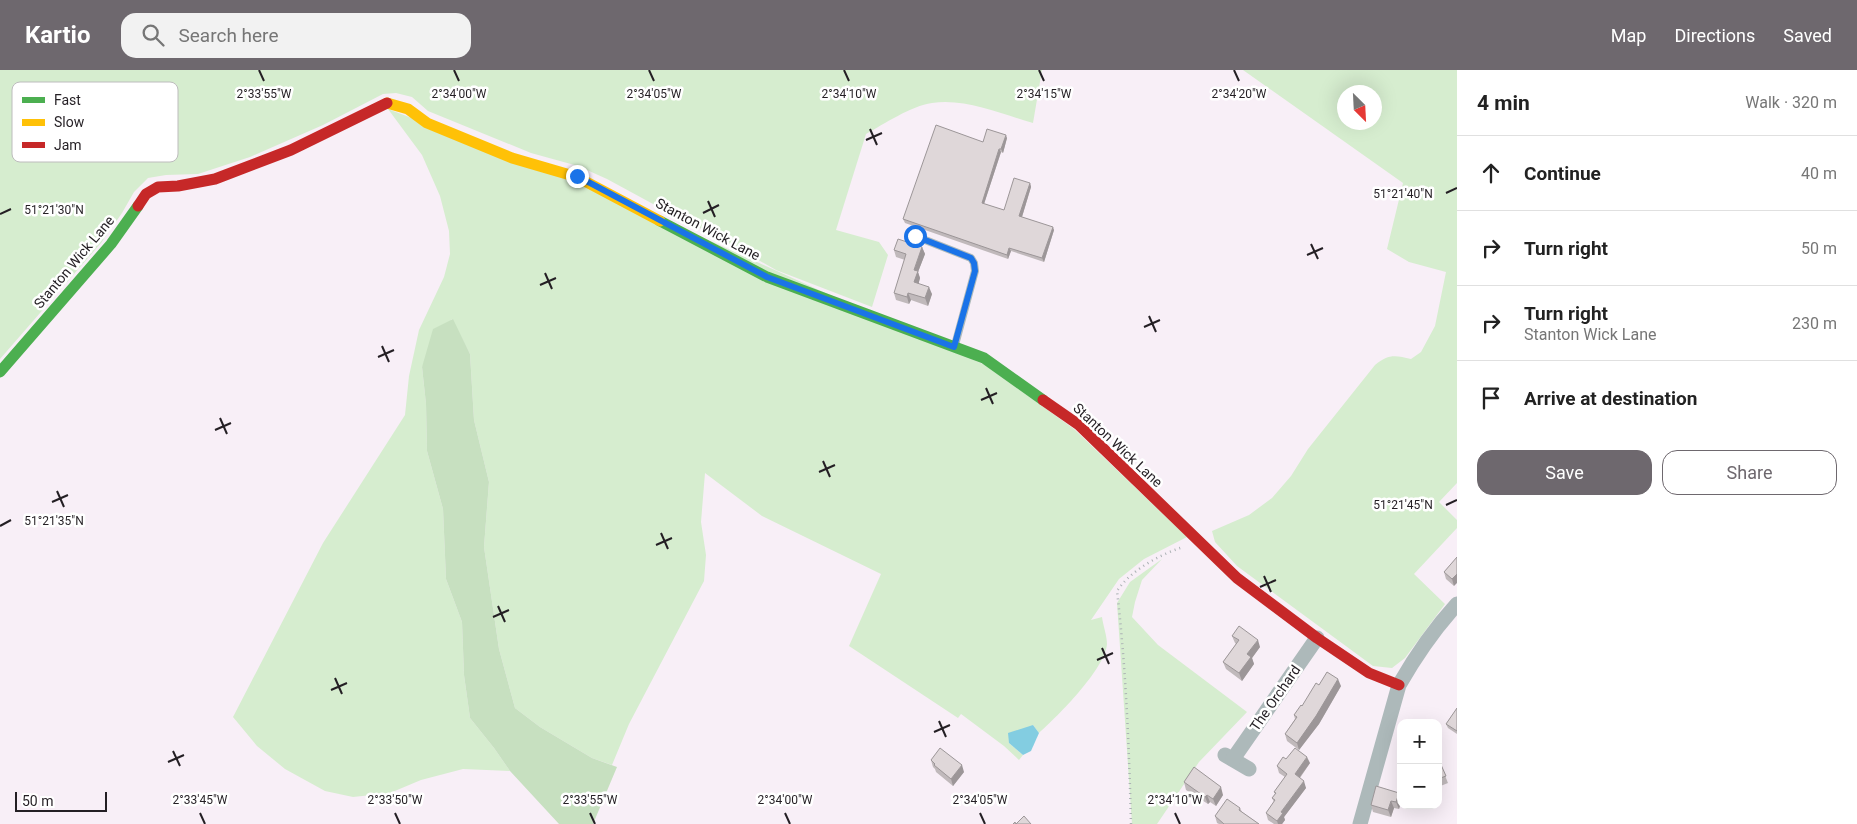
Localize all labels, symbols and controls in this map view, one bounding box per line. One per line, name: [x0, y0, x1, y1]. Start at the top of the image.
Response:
search box: [121, 13, 471, 58]
text: Kartio: [25, 21, 91, 49]
icon: search: [139, 21, 167, 49]
text: Search here: [179, 24, 278, 47]
text: Map: [1611, 25, 1646, 46]
text: Directions: [1674, 25, 1755, 46]
text: Saved: [1783, 25, 1832, 46]
legend: [12, 82, 178, 162]
north arrow: [1337, 85, 1382, 130]
text: 2°33'55"W: [237, 87, 292, 101]
text: 2°34'00"W: [432, 87, 487, 101]
text: 2°34'05"W: [627, 87, 682, 101]
text: 2°34'10"W: [822, 87, 877, 101]
text: 2°34'15"W: [1017, 87, 1072, 101]
text: 2°34'20"W: [1212, 87, 1267, 101]
text: 4 min: [1477, 91, 1530, 115]
text: Fast: [54, 92, 81, 108]
text: Walk · 320 m: [1745, 93, 1837, 112]
text: Slow: [54, 114, 85, 130]
text: Jam: [54, 137, 82, 153]
icon: ahead: [1477, 159, 1505, 187]
text: Continue: [1524, 162, 1601, 185]
text: 40 m: [1801, 164, 1837, 183]
route end: [566, 165, 589, 188]
text: 51°21'40"N: [1373, 187, 1433, 201]
street label: Stanton Wick Lane: [653, 195, 763, 263]
text: 51°21'30"N: [24, 203, 84, 217]
street label: Stanton Wick Lane: [31, 212, 117, 312]
route start: [904, 225, 927, 248]
icon: right: [1477, 234, 1505, 262]
text: Turn right: [1524, 237, 1608, 260]
text: 50 m: [1801, 239, 1837, 258]
text: Turn right: [1524, 302, 1608, 325]
icon: right: [1477, 309, 1505, 337]
text: 230 m: [1792, 314, 1837, 333]
text: Stanton Wick Lane: [1524, 325, 1656, 344]
icon: arrive: [1477, 384, 1505, 412]
text: Arrive at destination: [1524, 387, 1697, 410]
street label: Stanton Wick Lane: [1070, 400, 1166, 490]
button: Save: [1477, 450, 1652, 495]
button: Share: [1662, 450, 1837, 495]
text: 51°21'45"N: [1373, 498, 1433, 512]
text: 51°21'35"N: [24, 514, 84, 528]
street label: The Orchard: [1247, 662, 1303, 734]
map controls: [1397, 719, 1442, 809]
button: +: [1397, 719, 1442, 764]
button: −: [1397, 764, 1442, 809]
scale bar: [15, 789, 108, 812]
text: 50 m: [22, 793, 54, 809]
text: 2°33'45"W: [173, 793, 228, 807]
text: 2°33'50"W: [368, 793, 423, 807]
text: 2°33'55"W: [563, 793, 618, 807]
text: 2°34'00"W: [758, 793, 813, 807]
text: 2°34'05"W: [953, 793, 1008, 807]
text: 2°34'10"W: [1148, 793, 1203, 807]

